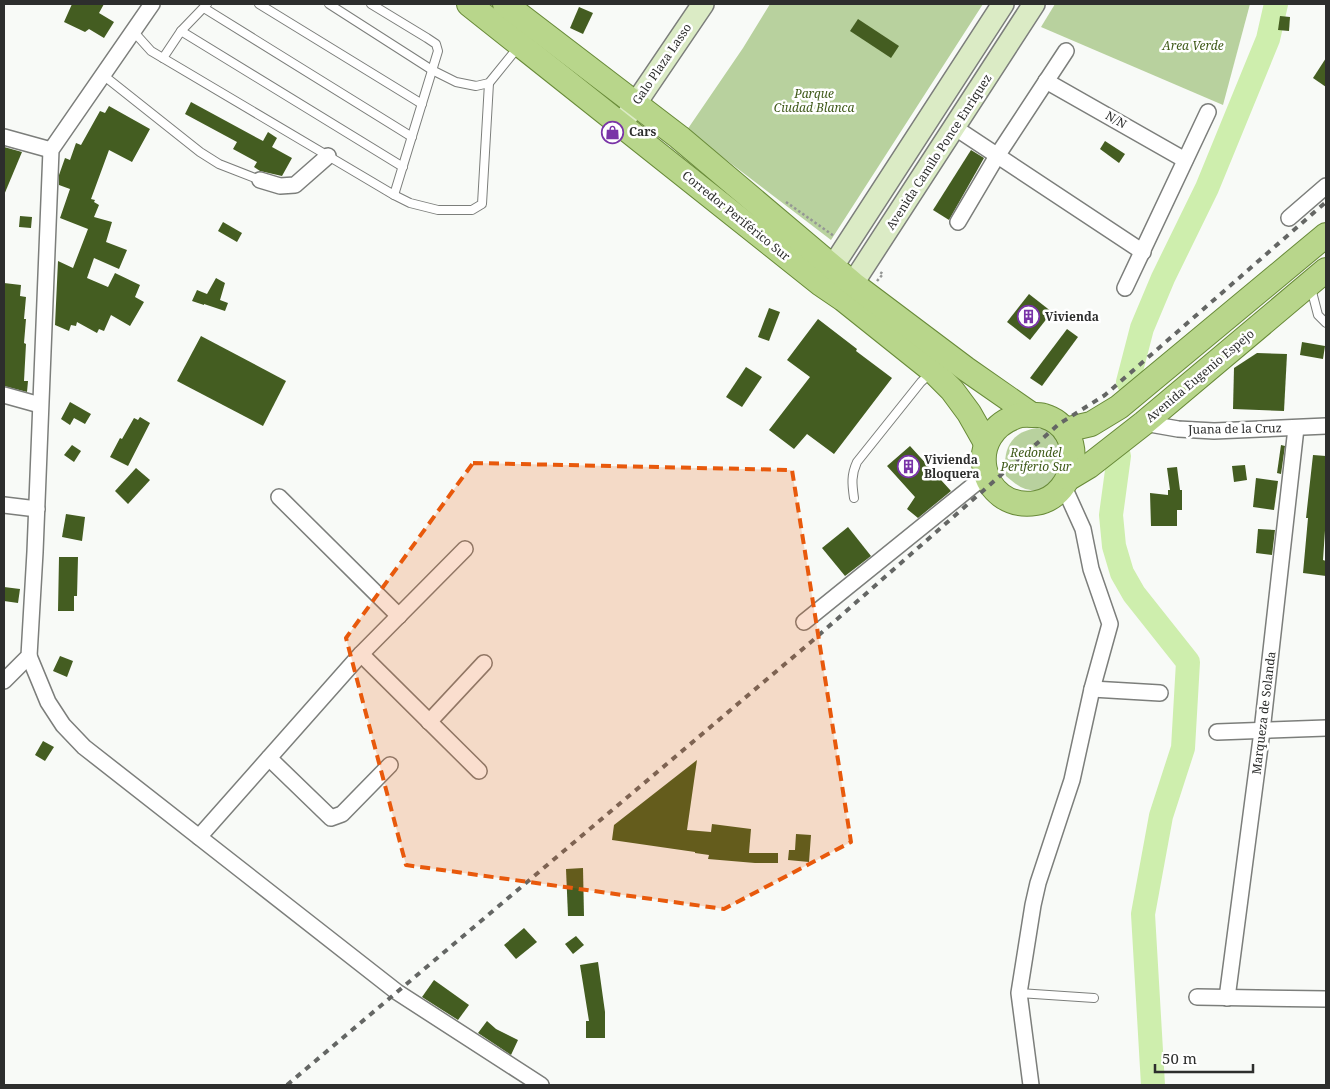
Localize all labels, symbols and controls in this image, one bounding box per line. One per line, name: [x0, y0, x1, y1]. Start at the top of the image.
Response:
street label: Galo Plaza Lasso: [628, 20, 695, 108]
park label: Area Verde: [1161, 37, 1224, 54]
street label: Avenida Camilo Ponce Enriquez: [882, 71, 995, 233]
park label: Parque Ciudad Blanca: [774, 85, 854, 116]
street label: N/N: [1103, 107, 1130, 132]
shop icon: Cars: [601, 120, 625, 144]
place label: Cars: [629, 123, 657, 140]
street label: Corredor Periférico Sur: [679, 167, 794, 265]
building icon: Vivienda: [1017, 305, 1041, 329]
place label: Vivienda: [1045, 308, 1099, 325]
street label: Avenida Eugenio Espejo: [1142, 325, 1258, 426]
street label: Juana de la Cruz: [1187, 419, 1282, 438]
park label: Redondel Periferio Sur: [1000, 444, 1072, 475]
place label: Vivienda Bloquera: [924, 451, 980, 482]
building icon: Vivienda Bloquera: [896, 455, 920, 479]
street label: Marqueza de Solanda: [1248, 650, 1280, 775]
scale bar: [1155, 1042, 1252, 1074]
text: 50 m: [1162, 1048, 1197, 1068]

